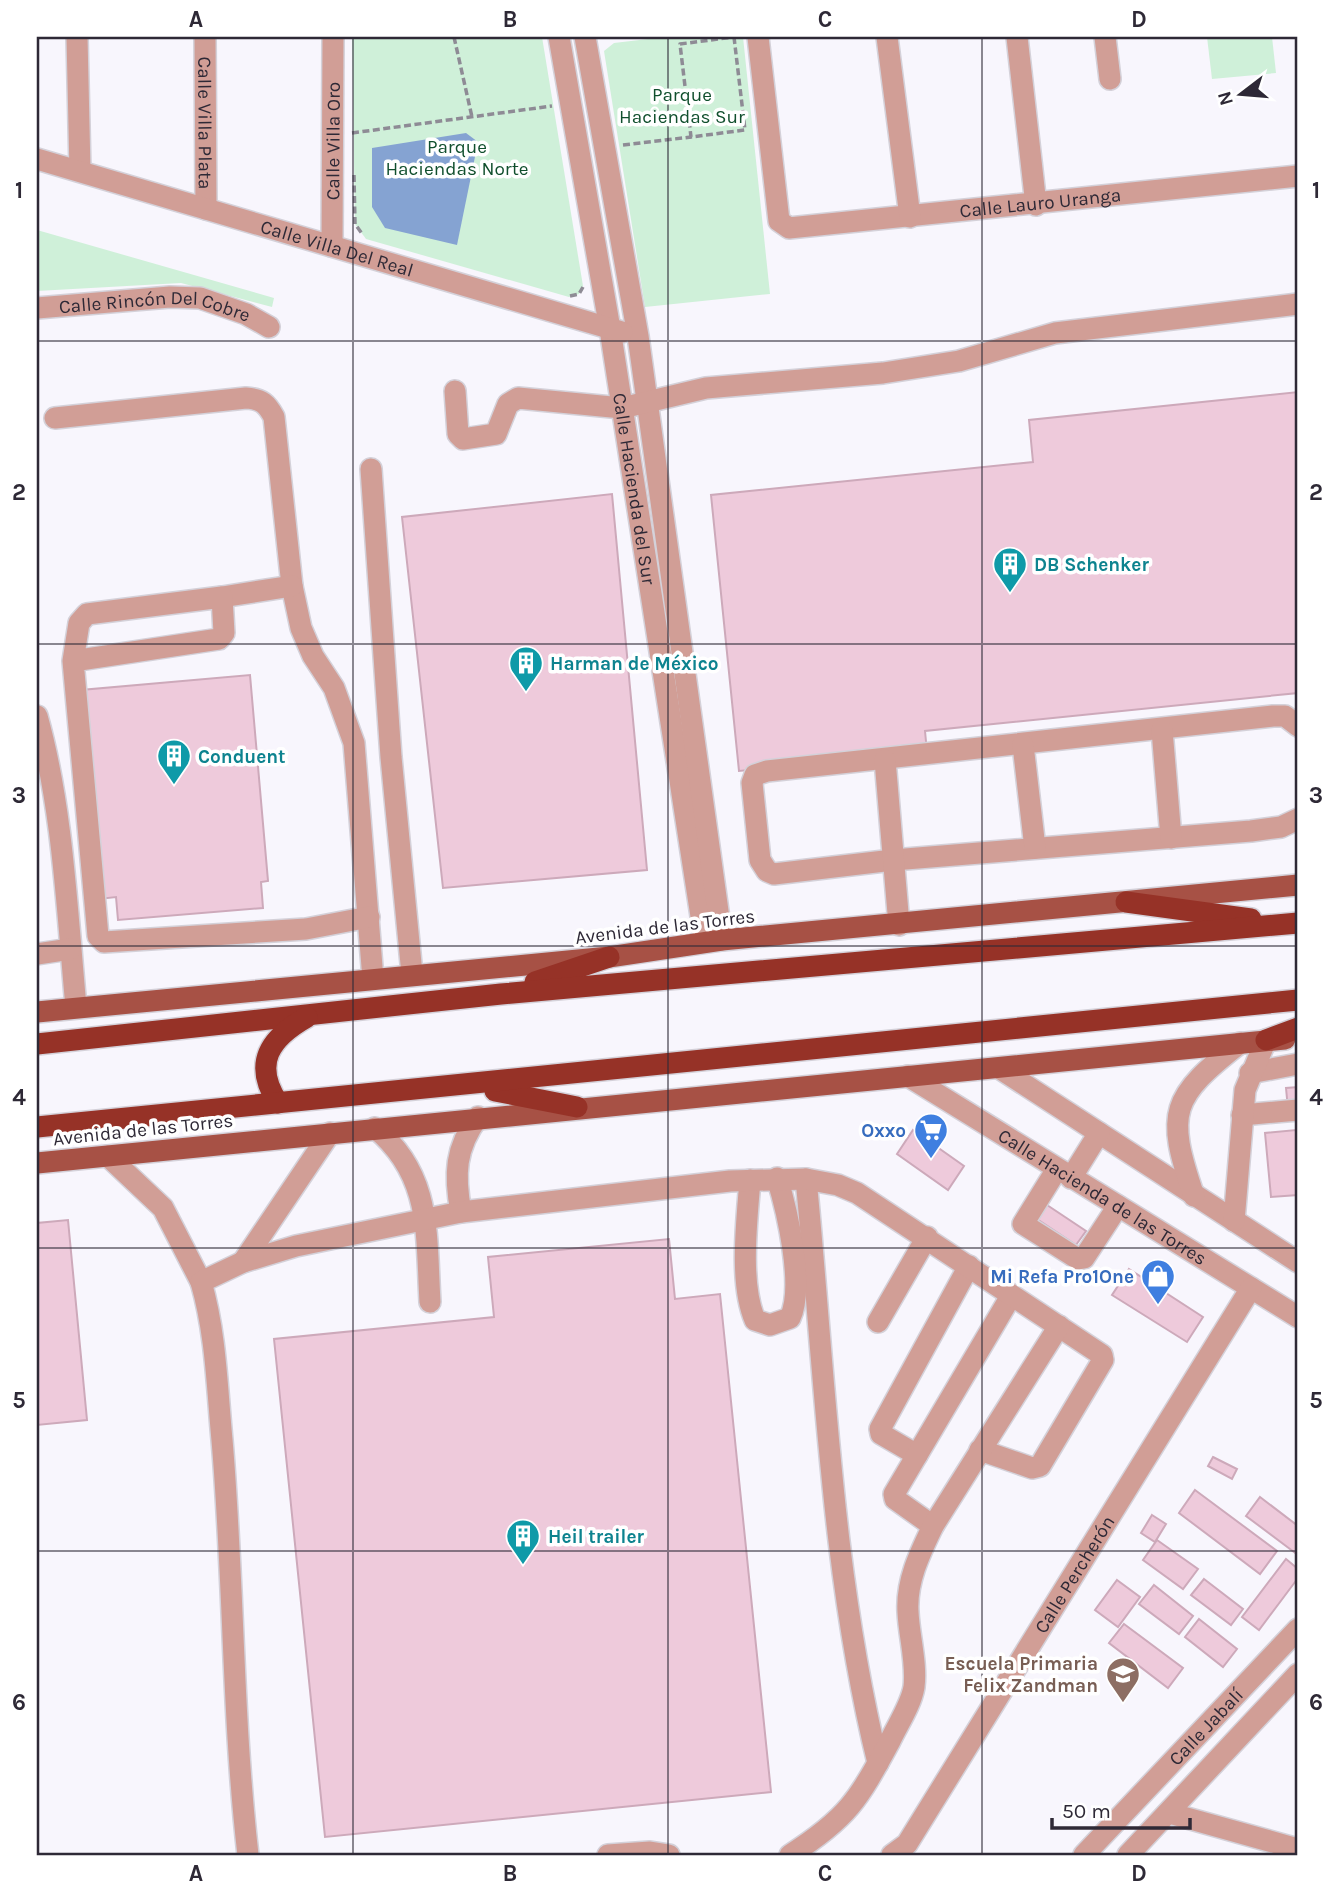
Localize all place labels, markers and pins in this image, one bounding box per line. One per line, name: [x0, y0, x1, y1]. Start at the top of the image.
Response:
building icon: DB Schenker: [991, 545, 1029, 594]
place label: DB Schenker: [1034, 554, 1149, 576]
building icon: Harman de México: [507, 644, 545, 693]
place label: Harman de México: [550, 653, 719, 675]
building icon: Conduent: [155, 737, 193, 786]
place label: Conduent: [198, 746, 286, 768]
supermarket icon: Oxxo: [912, 1111, 950, 1160]
place label: Oxxo: [861, 1120, 906, 1142]
shop icon: Mi Refa Pro1One: [1139, 1257, 1177, 1306]
place label: Mi Refa Pro1One: [990, 1266, 1134, 1288]
building icon: Heil trailer: [504, 1517, 542, 1566]
place label: Heil trailer: [548, 1526, 644, 1548]
place label: Escuela Primaria Felix Zandman: [944, 1653, 1098, 1697]
school or university icon: Escuela Primaria Felix Zandman: [1104, 1655, 1142, 1704]

